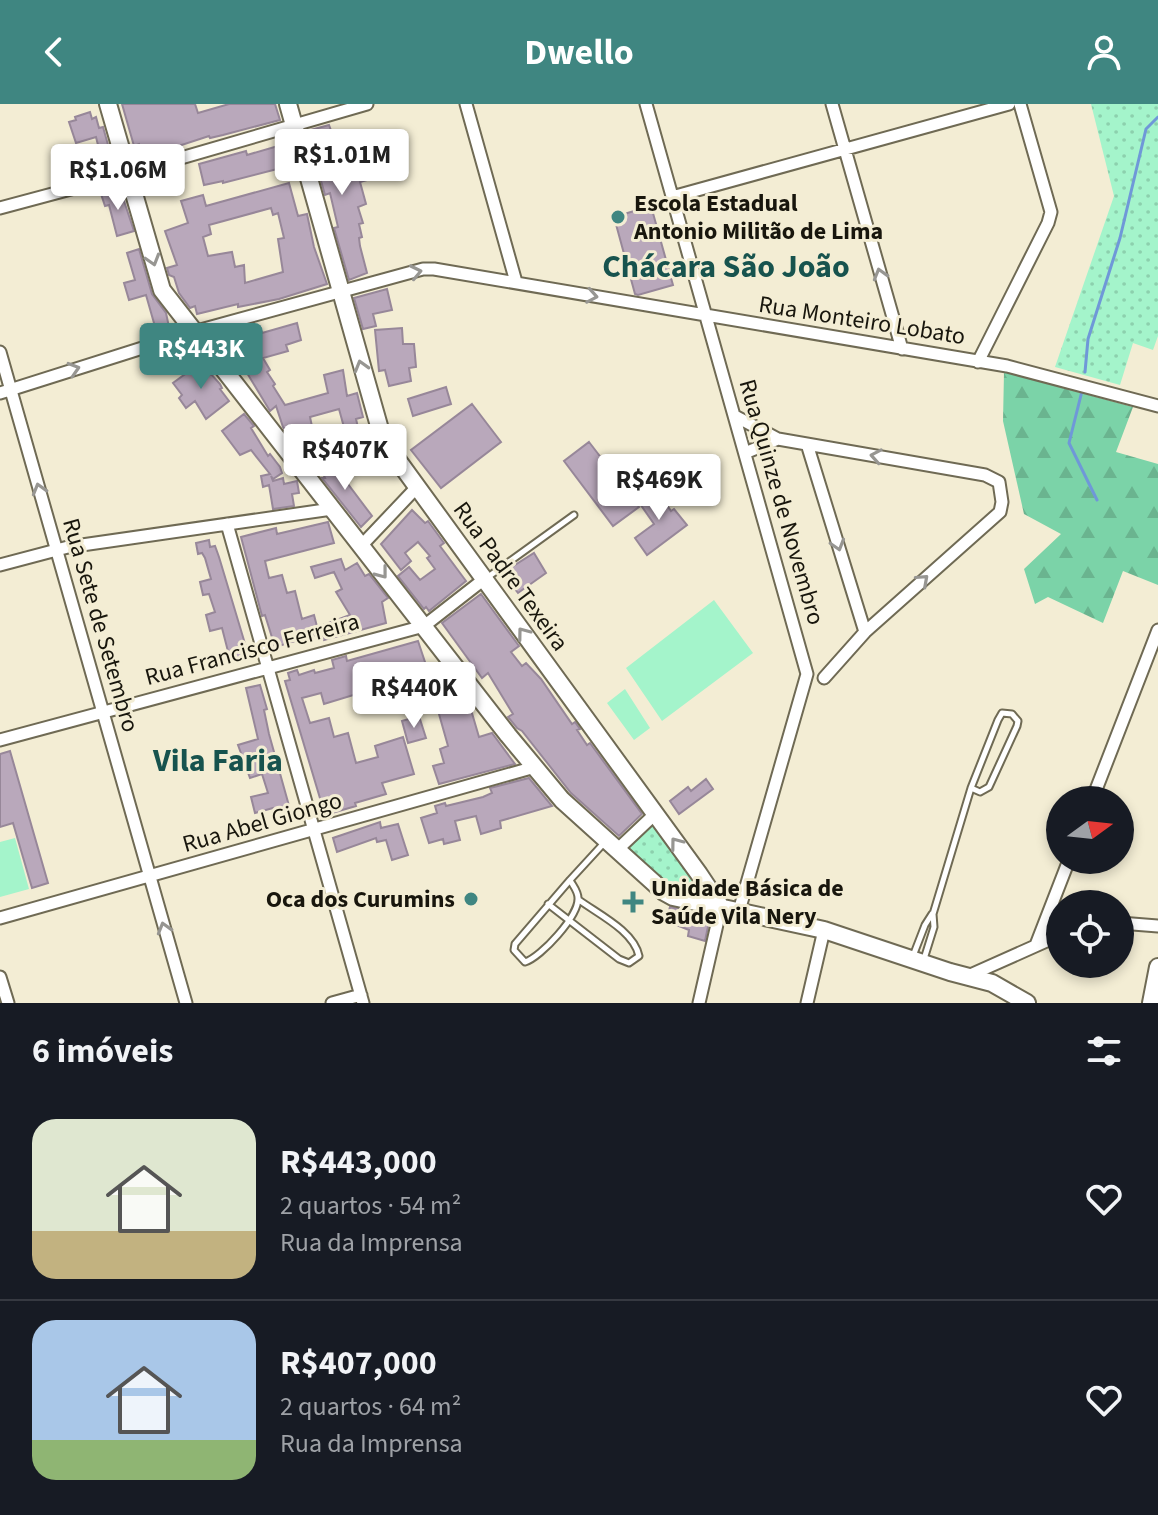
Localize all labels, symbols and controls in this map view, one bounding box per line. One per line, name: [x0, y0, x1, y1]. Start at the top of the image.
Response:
text: Dwello: [524, 27, 634, 78]
icon: back: [32, 30, 76, 74]
icon: person: [1082, 30, 1126, 74]
pin: R$1.01M: [268, 129, 416, 197]
text: R$1.01M: [293, 136, 391, 173]
pin: R$1.06M: [44, 144, 192, 212]
text: R$1.06M: [69, 151, 167, 188]
place label: Escola Estadual Antonio Militão de Lima: [633, 186, 883, 249]
marker: Escola Estadual Antonio Militão de Lima: [609, 208, 627, 226]
district label: Chácara São João: [602, 244, 850, 290]
one-way arrow: [144, 252, 160, 266]
one-way arrow: [408, 264, 422, 281]
one-way arrow: [873, 267, 890, 281]
one-way arrow: [586, 287, 599, 304]
street label: Rua Monteiro Lobato: [756, 287, 968, 354]
pin: R$443K: [136, 323, 266, 391]
text: R$443K: [158, 330, 244, 367]
one-way arrow: [354, 359, 371, 373]
one-way arrow: [67, 362, 81, 378]
street label: Rua Quinze de Novembro: [730, 375, 833, 629]
pin: R$407K: [280, 424, 410, 492]
text: R$407K: [302, 431, 388, 468]
one-way arrow: [869, 448, 883, 465]
pin: R$469K: [594, 454, 724, 522]
text: R$469K: [616, 461, 702, 498]
one-way arrow: [32, 483, 49, 497]
street label: Rua Padre Texeira: [444, 494, 577, 658]
street label: Rua Sete de Setembro: [53, 514, 148, 736]
one-way arrow: [829, 538, 845, 552]
one-way arrow: [372, 564, 387, 578]
one-way arrow: [914, 576, 929, 590]
street label: Rua Francisco Ferreira: [141, 604, 363, 695]
one-way arrow: [519, 627, 533, 642]
pin: R$440K: [349, 662, 479, 730]
text: R$440K: [371, 669, 457, 706]
district label: Vila Faria: [152, 738, 283, 784]
street label: Rua Abel Giongo: [178, 783, 346, 862]
north arrow: [1046, 786, 1134, 874]
map controls: [1046, 786, 1134, 978]
one-way arrow: [672, 837, 686, 852]
place label: Unidade Básica de Saúde Vila Nery: [651, 871, 844, 934]
place label: Oca dos Curumins: [266, 882, 455, 917]
marker: Oca dos Curumins: [462, 890, 480, 908]
button: locate: [1046, 890, 1134, 978]
marker: Unidade Básica de Saúde Vila Nery: [622, 891, 644, 913]
one-way arrow: [157, 922, 173, 936]
text: 6 imóveis: [32, 1027, 173, 1076]
icon: filters: [1082, 1029, 1126, 1073]
text: R$443,000: [280, 1138, 437, 1187]
icon: home: [96, 1151, 192, 1247]
icon: heart: [1082, 1177, 1126, 1221]
text: 2 quartos · 54 m²: [280, 1187, 461, 1224]
text: Rua da Imprensa: [280, 1224, 463, 1261]
text: R$407,000: [280, 1339, 437, 1388]
icon: home: [96, 1352, 192, 1448]
icon: heart: [1082, 1378, 1126, 1422]
text: 2 quartos · 64 m²: [280, 1388, 461, 1425]
text: Rua da Imprensa: [280, 1425, 463, 1462]

